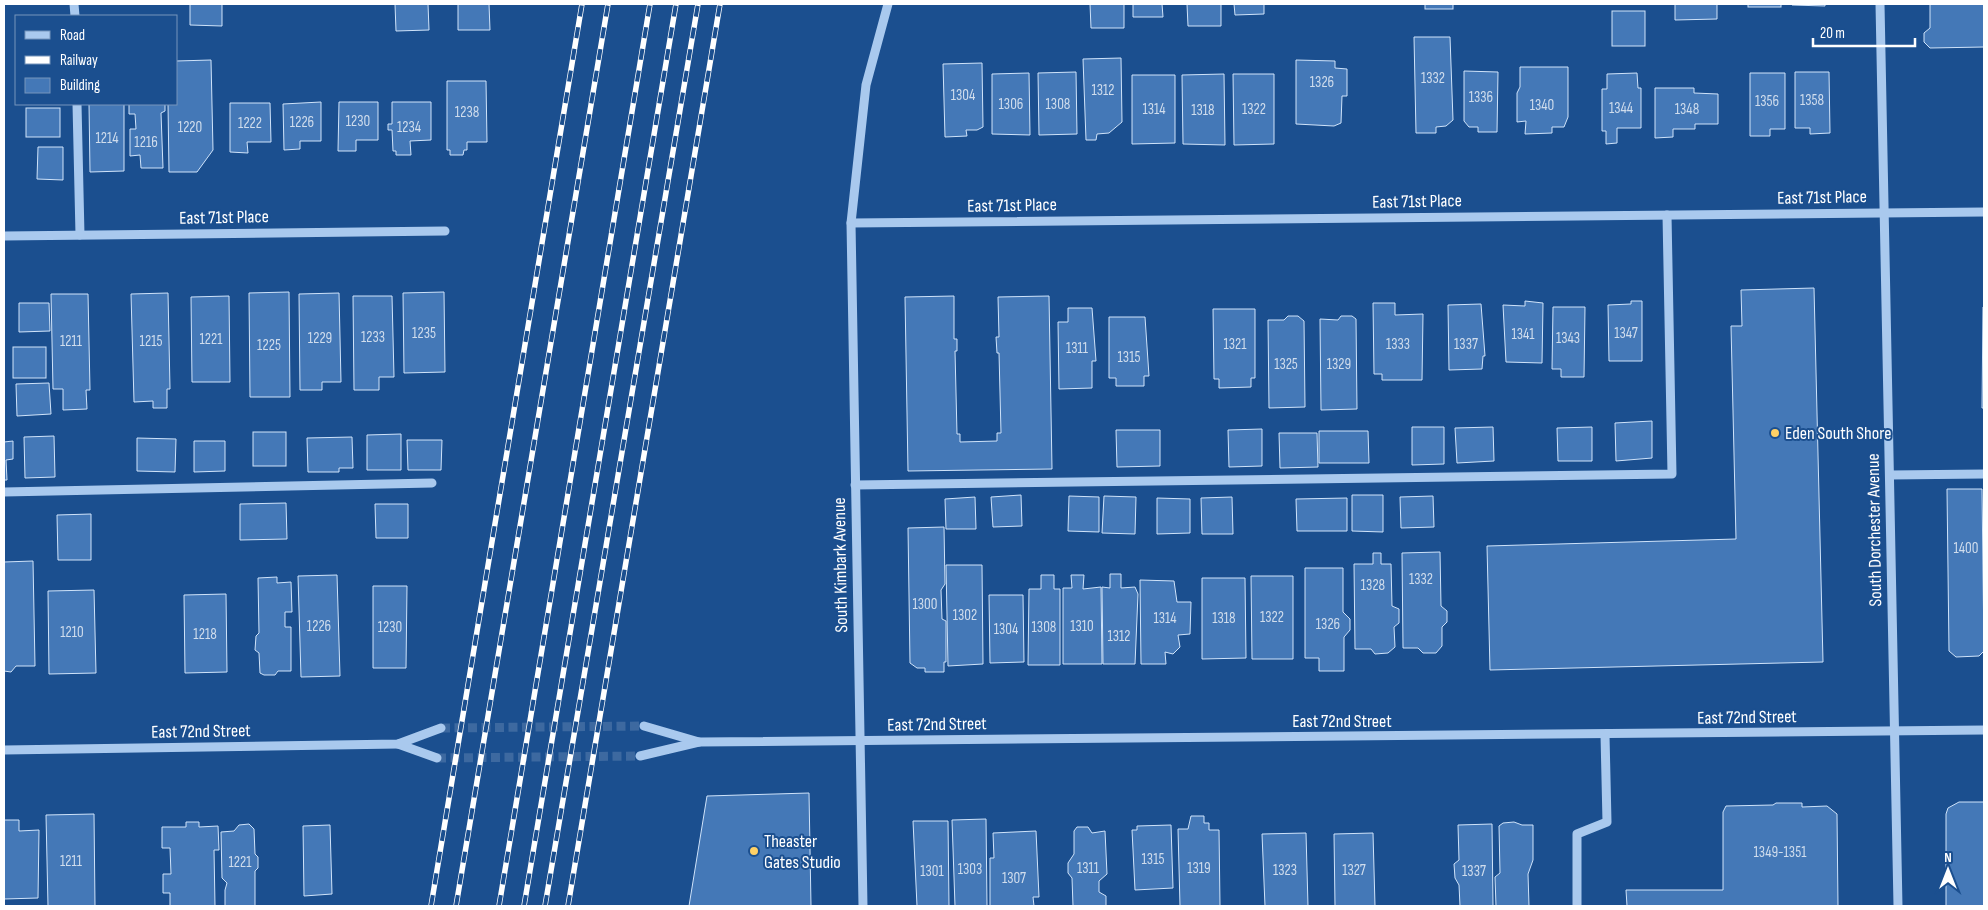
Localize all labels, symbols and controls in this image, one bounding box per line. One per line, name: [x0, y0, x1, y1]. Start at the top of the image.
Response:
legend: [15, 15, 178, 105]
scale bar: [1813, 15, 1916, 47]
text: 20 m: [1820, 24, 1845, 43]
text: Road: [60, 26, 85, 45]
text: Railway: [60, 51, 98, 70]
house number: 1332: [1421, 69, 1445, 88]
house number: 1326: [1310, 73, 1334, 92]
text: Building: [60, 76, 100, 95]
house number: 1312: [1091, 81, 1115, 100]
house number: 1304: [951, 86, 975, 105]
house number: 1336: [1469, 88, 1493, 107]
house number: 1358: [1800, 91, 1824, 110]
house number: 1356: [1755, 92, 1779, 111]
house number: 1306: [999, 95, 1023, 114]
house number: 1308: [1046, 95, 1070, 114]
house number: 1340: [1530, 96, 1554, 115]
house number: 1344: [1609, 99, 1633, 118]
house number: 1314: [1142, 100, 1166, 119]
house number: 1322: [1242, 100, 1266, 119]
house number: 1348: [1675, 100, 1699, 119]
house number: 1318: [1191, 101, 1215, 120]
house number: 1238: [455, 103, 479, 122]
house number: 1230: [346, 112, 370, 131]
house number: 1226: [290, 113, 314, 132]
house number: 1222: [238, 114, 262, 133]
house number: 1220: [178, 118, 202, 137]
house number: 1234: [397, 118, 421, 137]
house number: 1214: [95, 129, 119, 148]
house number: 1216: [134, 133, 158, 152]
street label: East 71st Place: [1777, 186, 1867, 209]
street label: East 71st Place: [1372, 190, 1462, 213]
street label: East 71st Place: [967, 194, 1057, 217]
street label: East 71st Place: [179, 206, 269, 229]
house number: 1235: [412, 324, 436, 343]
house number: 1347: [1614, 324, 1638, 343]
house number: 1341: [1511, 325, 1535, 344]
house number: 1233: [361, 328, 385, 347]
house number: 1229: [308, 329, 332, 348]
house number: 1343: [1556, 329, 1580, 348]
house number: 1221: [199, 330, 223, 349]
house number: 1211: [60, 332, 83, 351]
house number: 1215: [140, 332, 162, 351]
house number: 1321: [1223, 335, 1247, 354]
house number: 1333: [1386, 335, 1410, 354]
house number: 1337: [1454, 335, 1478, 354]
house number: 1225: [257, 336, 281, 355]
house number: 1311: [1066, 339, 1089, 358]
house number: 1315: [1118, 348, 1140, 367]
house number: 1325: [1274, 355, 1298, 374]
house number: 1329: [1327, 355, 1351, 374]
place label: Eden South Shore: [1785, 423, 1891, 444]
marker: Eden South Shore: [1769, 427, 1781, 439]
street label: South Dorchester Avenue: [1863, 453, 1886, 607]
street label: South Kimbark Avenue: [829, 497, 852, 633]
house number: 1400: [1954, 539, 1978, 558]
house number: 1332: [1409, 570, 1433, 589]
house number: 1328: [1361, 576, 1385, 595]
house number: 1300: [913, 595, 937, 614]
house number: 1302: [953, 606, 977, 625]
house number: 1322: [1260, 608, 1284, 627]
house number: 1314: [1153, 609, 1177, 628]
house number: 1318: [1212, 609, 1236, 628]
house number: 1326: [1316, 615, 1340, 634]
house number: 1226: [307, 617, 331, 636]
house number: 1310: [1070, 617, 1094, 636]
house number: 1230: [378, 618, 402, 637]
house number: 1308: [1032, 618, 1056, 637]
house number: 1304: [994, 620, 1018, 639]
house number: 1210: [60, 623, 84, 642]
house number: 1218: [193, 625, 217, 644]
house number: 1312: [1107, 627, 1131, 646]
street label: East 72nd Street: [1697, 706, 1797, 729]
street label: East 72nd Street: [1292, 711, 1392, 732]
street label: East 72nd Street: [887, 713, 987, 736]
street label: East 72nd Street: [151, 720, 251, 743]
place label: Theaster Gates Studio: [764, 831, 841, 873]
house number: 1349-1351: [1754, 843, 1807, 862]
marker: Theaster Gates Studio: [748, 845, 760, 857]
north arrow: [1923, 845, 1973, 895]
text: N: [1944, 849, 1952, 866]
house number: 1315: [1142, 850, 1164, 869]
house number: 1211: [60, 852, 83, 871]
house number: 1221: [228, 853, 252, 872]
house number: 1311: [1077, 859, 1100, 878]
house number: 1319: [1187, 859, 1211, 878]
house number: 1303: [958, 860, 982, 879]
house number: 1323: [1273, 861, 1297, 880]
house number: 1327: [1342, 861, 1366, 880]
house number: 1301: [920, 862, 944, 881]
house number: 1337: [1462, 862, 1486, 881]
house number: 1307: [1002, 869, 1026, 888]

